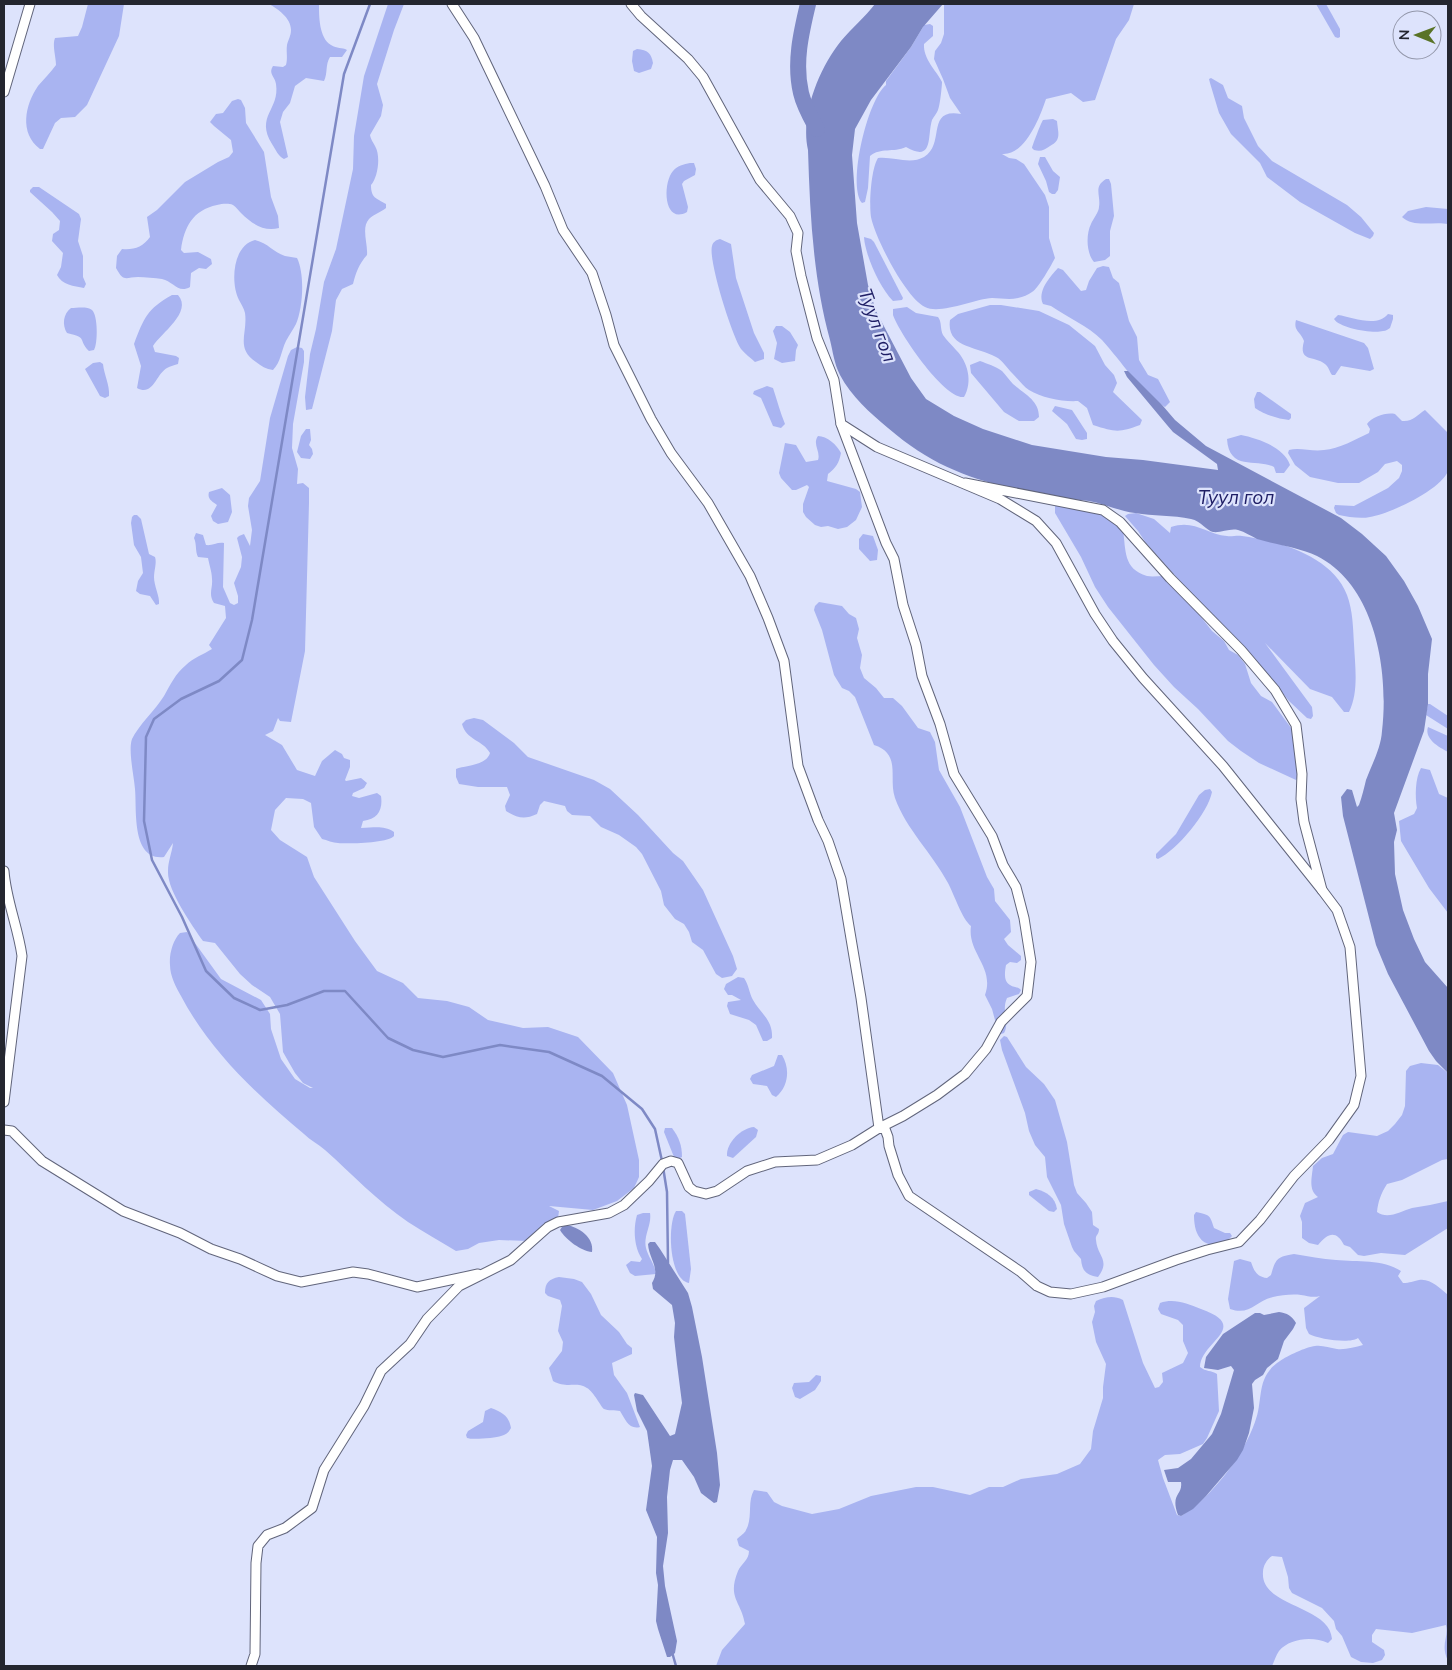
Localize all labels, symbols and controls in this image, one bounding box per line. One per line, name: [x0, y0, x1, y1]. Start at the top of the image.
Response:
north arrow: [1392, 10, 1442, 60]
text: N: [1395, 29, 1413, 40]
water label: Туул гол: [854, 285, 902, 365]
water label: Туул гол: [1198, 485, 1274, 509]

